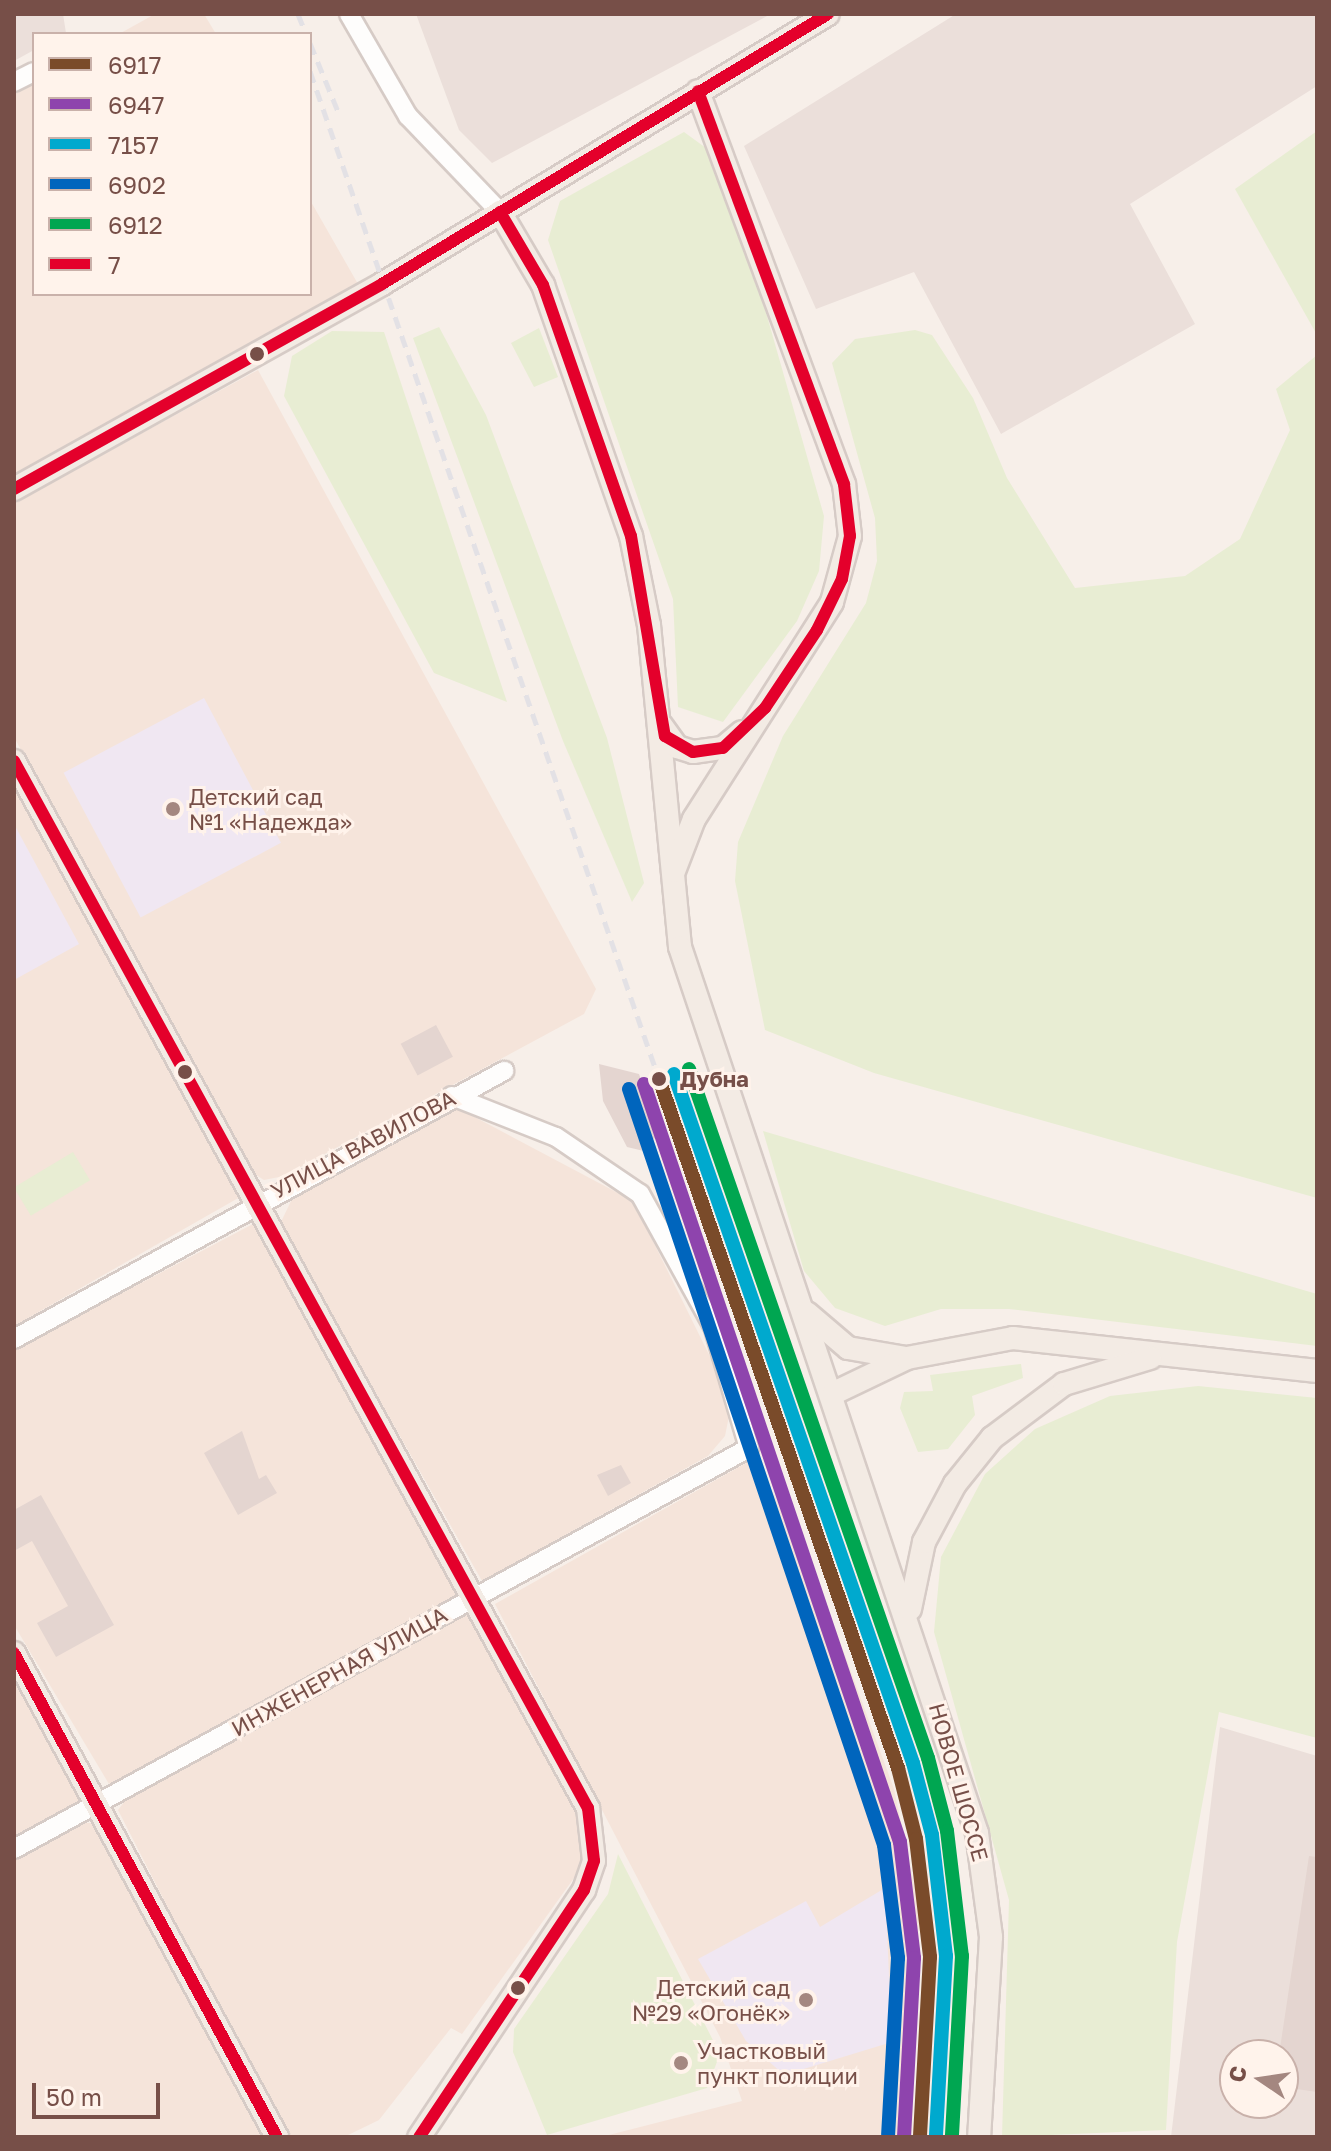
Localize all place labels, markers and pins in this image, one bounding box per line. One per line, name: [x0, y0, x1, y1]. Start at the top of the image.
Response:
unlabelled marker: [249, 346, 265, 362]
place label: Детский сад №1 «Надежда»: [189, 783, 352, 834]
marker: Детский сад №1 «Надежда»: [164, 800, 182, 818]
unlabelled marker: [177, 1064, 193, 1080]
marker: Дубна: [645, 1065, 673, 1093]
place label: Дубна: [680, 1066, 749, 1092]
place label: Детский сад №29 «Огонёк»: [632, 1974, 790, 2026]
unlabelled marker: [510, 1980, 526, 1996]
marker: Детский сад №29 «Огонёк»: [797, 1991, 815, 2009]
place label: Участковый пункт полиции: [697, 2037, 858, 2088]
marker: Участковый пункт полиции: [672, 2054, 690, 2072]

